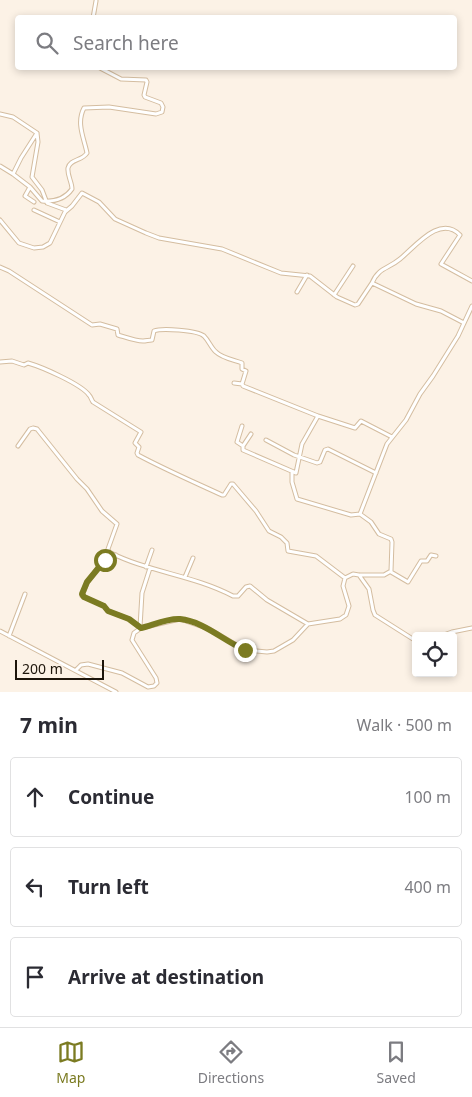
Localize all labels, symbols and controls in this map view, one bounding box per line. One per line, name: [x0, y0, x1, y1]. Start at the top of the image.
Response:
search box: [15, 15, 457, 70]
icon: search: [33, 29, 61, 57]
text: Search here: [73, 30, 179, 56]
route start: [94, 549, 117, 572]
map controls: [412, 632, 457, 677]
button: locate: [412, 632, 457, 677]
route end: [234, 639, 257, 662]
scale bar: [15, 657, 104, 680]
text: 200 m: [22, 659, 63, 678]
text: 7 min: [20, 711, 78, 739]
text: Walk · 500 m: [357, 714, 452, 736]
icon: ahead: [21, 783, 49, 811]
text: Continue: [68, 784, 154, 810]
text: 100 m: [404, 786, 451, 808]
icon: left: [21, 873, 49, 901]
text: Turn left: [68, 874, 149, 900]
text: 400 m: [404, 876, 451, 898]
icon: arrive: [21, 963, 49, 991]
text: Arrive at destination: [68, 964, 264, 990]
tab: Map: [56, 1038, 85, 1087]
tab: Directions: [198, 1038, 264, 1087]
tab: Saved: [377, 1038, 416, 1087]

